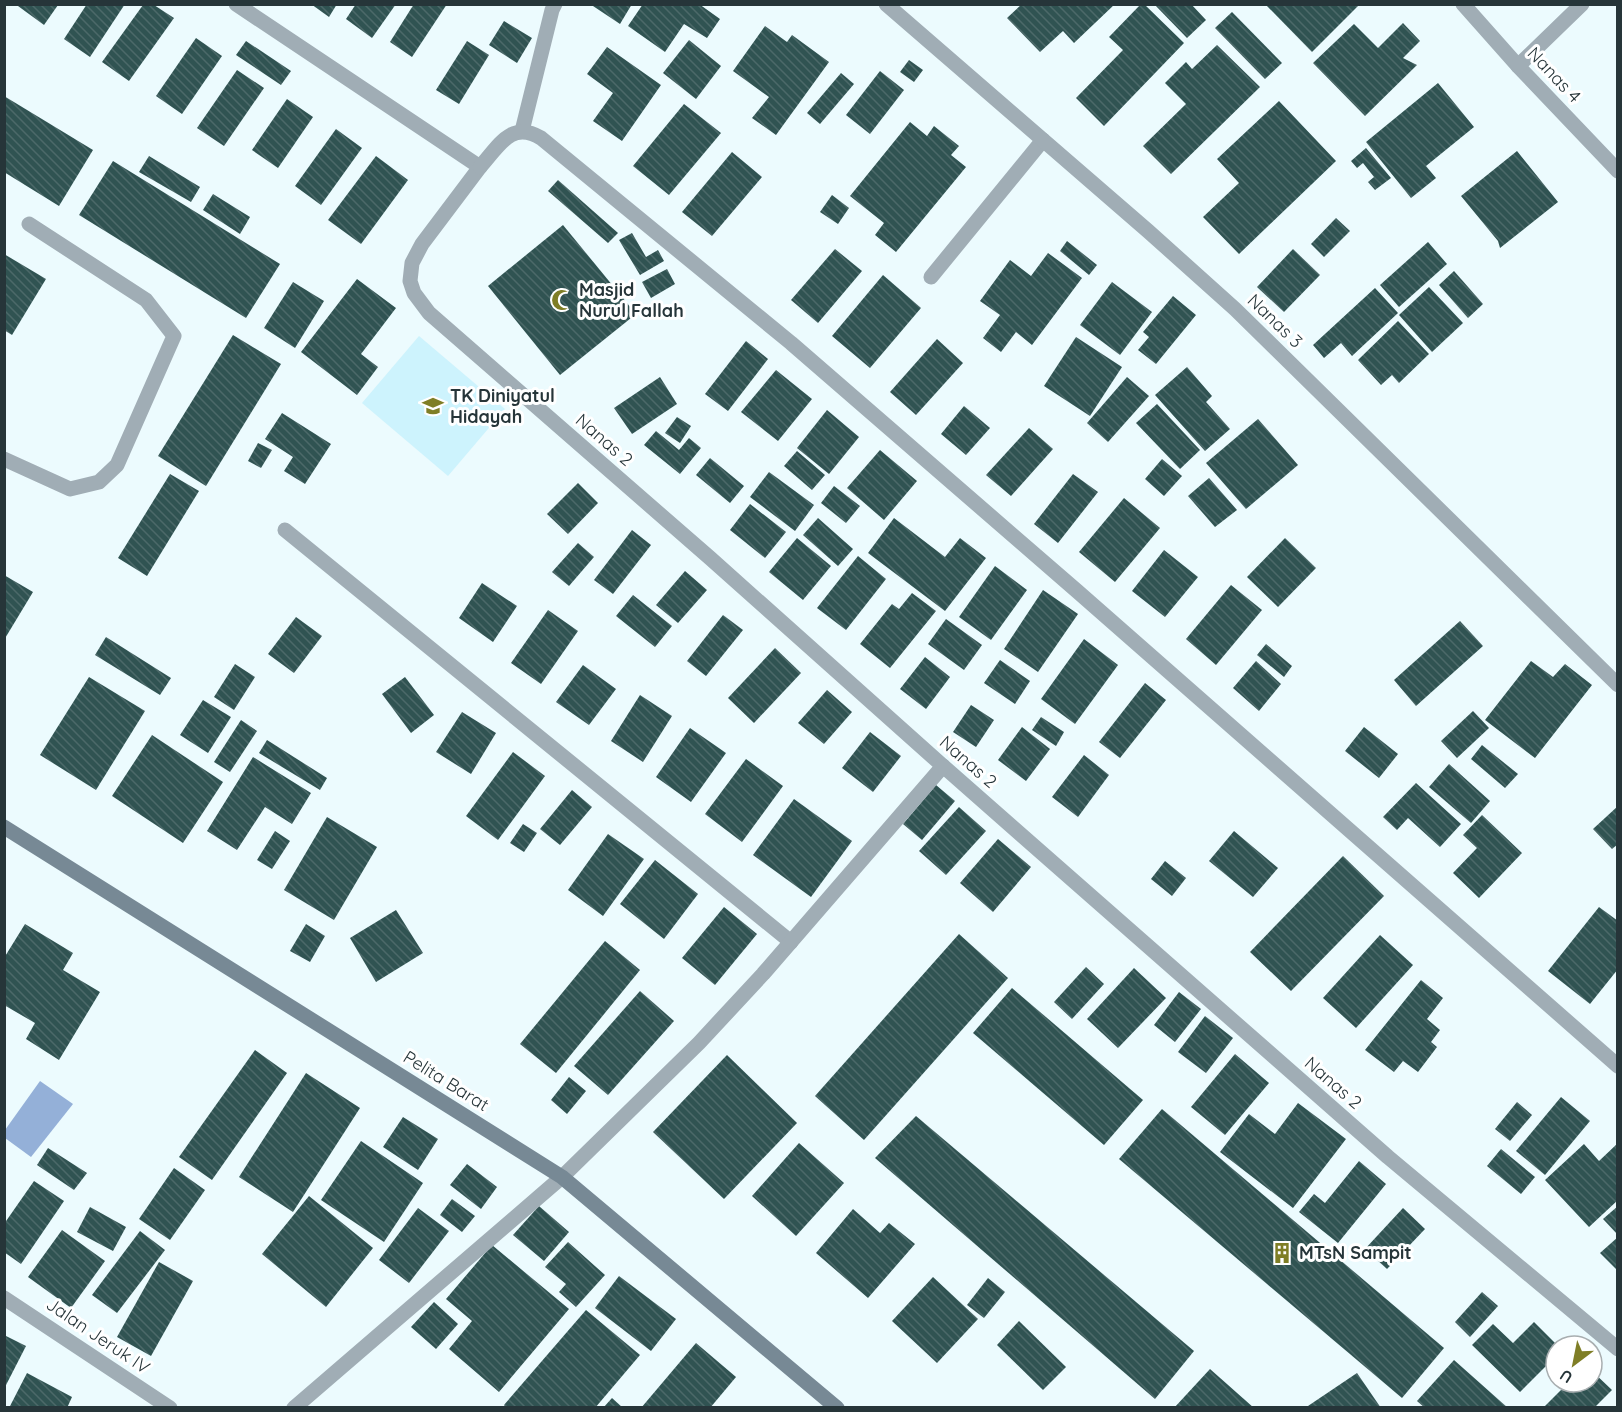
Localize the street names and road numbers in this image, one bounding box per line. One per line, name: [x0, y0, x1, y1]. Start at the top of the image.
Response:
street label: Nanas 4: [1523, 42, 1586, 107]
street label: Nanas 3: [1243, 289, 1308, 353]
street label: Nanas 2: [571, 408, 638, 471]
street label: Nanas 2: [935, 730, 1002, 793]
street label: Pelita Barat: [399, 1045, 493, 1116]
street label: Nanas 2: [1300, 1051, 1367, 1114]
street label: Jalan Jeruk IV: [42, 1292, 155, 1379]

